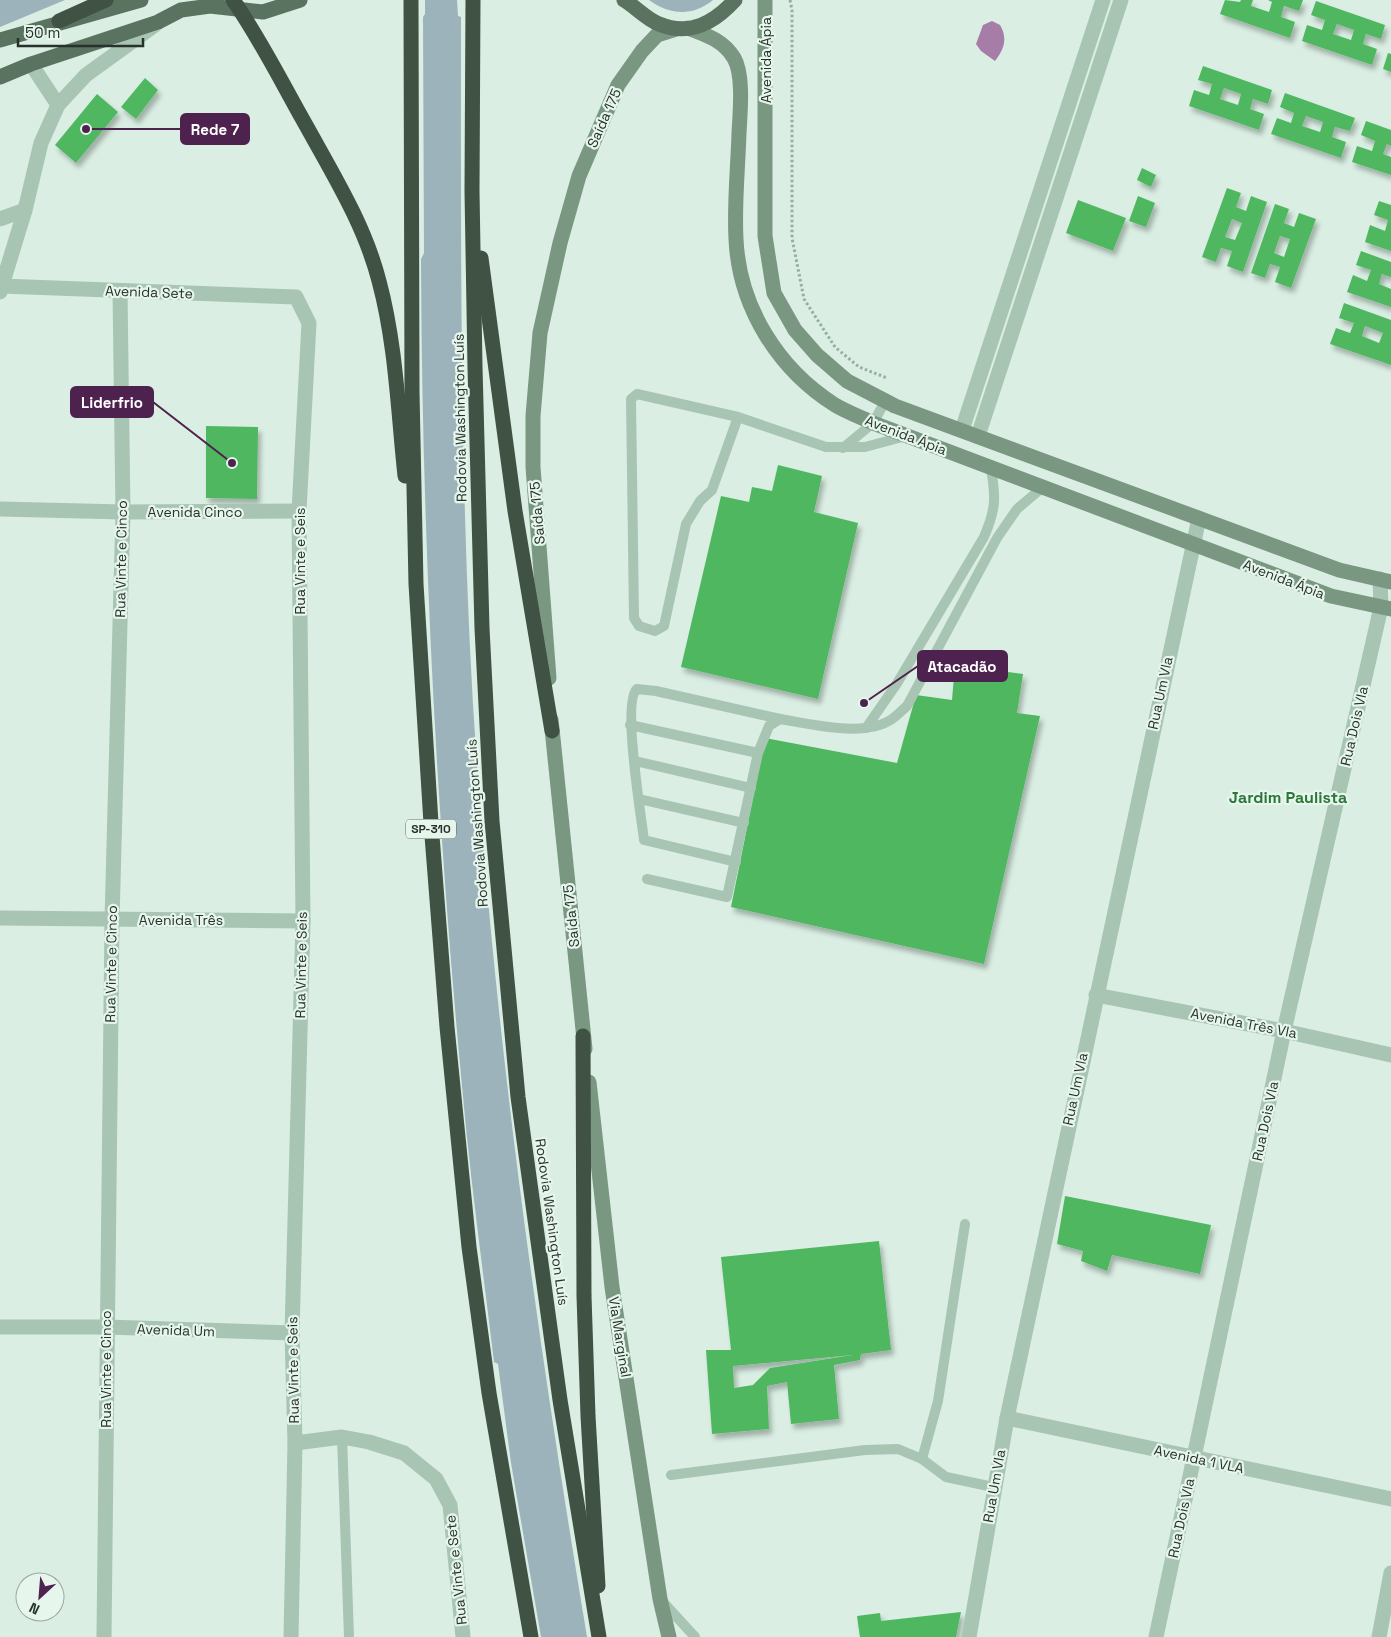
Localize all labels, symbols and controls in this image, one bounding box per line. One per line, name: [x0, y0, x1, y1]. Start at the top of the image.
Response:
scale bar: [18, 15, 142, 47]
street label: Avenida Ápia: [757, 17, 775, 103]
text: 50 m: [25, 23, 60, 42]
street label: Saída 175: [583, 86, 625, 150]
callout: Rede 7: [181, 114, 249, 144]
text: Rede 7: [191, 120, 239, 139]
street label: Avenida Sete: [105, 281, 193, 303]
street label: Rodovia Washington Luís: [450, 334, 470, 502]
callout: Liderfrio: [71, 387, 153, 417]
text: Liderfrio: [81, 393, 143, 412]
street label: Avenida Ápia: [863, 411, 949, 459]
street label: Saída 175: [525, 481, 549, 545]
street label: Rua Vinte e Cinco: [111, 500, 131, 618]
street label: Avenida Cinco: [148, 503, 242, 521]
street label: Rua Vinte e Seis: [291, 508, 309, 614]
street label: Avenida Ápia: [1241, 555, 1327, 603]
callout: Atacadão: [918, 651, 1007, 681]
street label: Rua Um Vla: [1144, 655, 1176, 731]
text: Atacadão: [927, 657, 997, 676]
street label: Rua Dois Vla: [1336, 684, 1372, 768]
street label: Rodovia Washington Luís: [462, 738, 492, 908]
district label: Jardim Paulista: [1229, 787, 1347, 808]
road number: SP-310: [406, 820, 456, 839]
street label: Saída 175: [559, 884, 583, 948]
street label: Rua Vinte e Cinco: [101, 905, 121, 1023]
street label: Avenida Três: [139, 911, 223, 929]
street label: Rua Vinte e Seis: [291, 911, 311, 1019]
street label: Avenida Três Vla: [1189, 1004, 1299, 1042]
street label: Rua Um Vla: [1059, 1051, 1091, 1127]
street label: Rua Dois Vla: [1248, 1079, 1282, 1163]
street label: Rodovia Washington Luís: [531, 1137, 573, 1307]
street label: Via Marginal: [605, 1295, 635, 1379]
street label: Rua Vinte e Cinco: [97, 1310, 115, 1428]
street label: Rua Vinte e Seis: [283, 1316, 303, 1424]
street label: Avenida Um: [137, 1320, 215, 1340]
street label: Avenida 1 VLA: [1153, 1441, 1246, 1477]
street label: Rua Um Vla: [979, 1448, 1009, 1524]
street label: Rua Dois Vla: [1164, 1476, 1198, 1560]
street label: Rua Vinte e Sete: [441, 1514, 471, 1626]
north arrow: [15, 1572, 65, 1622]
text: N: [26, 1599, 42, 1619]

